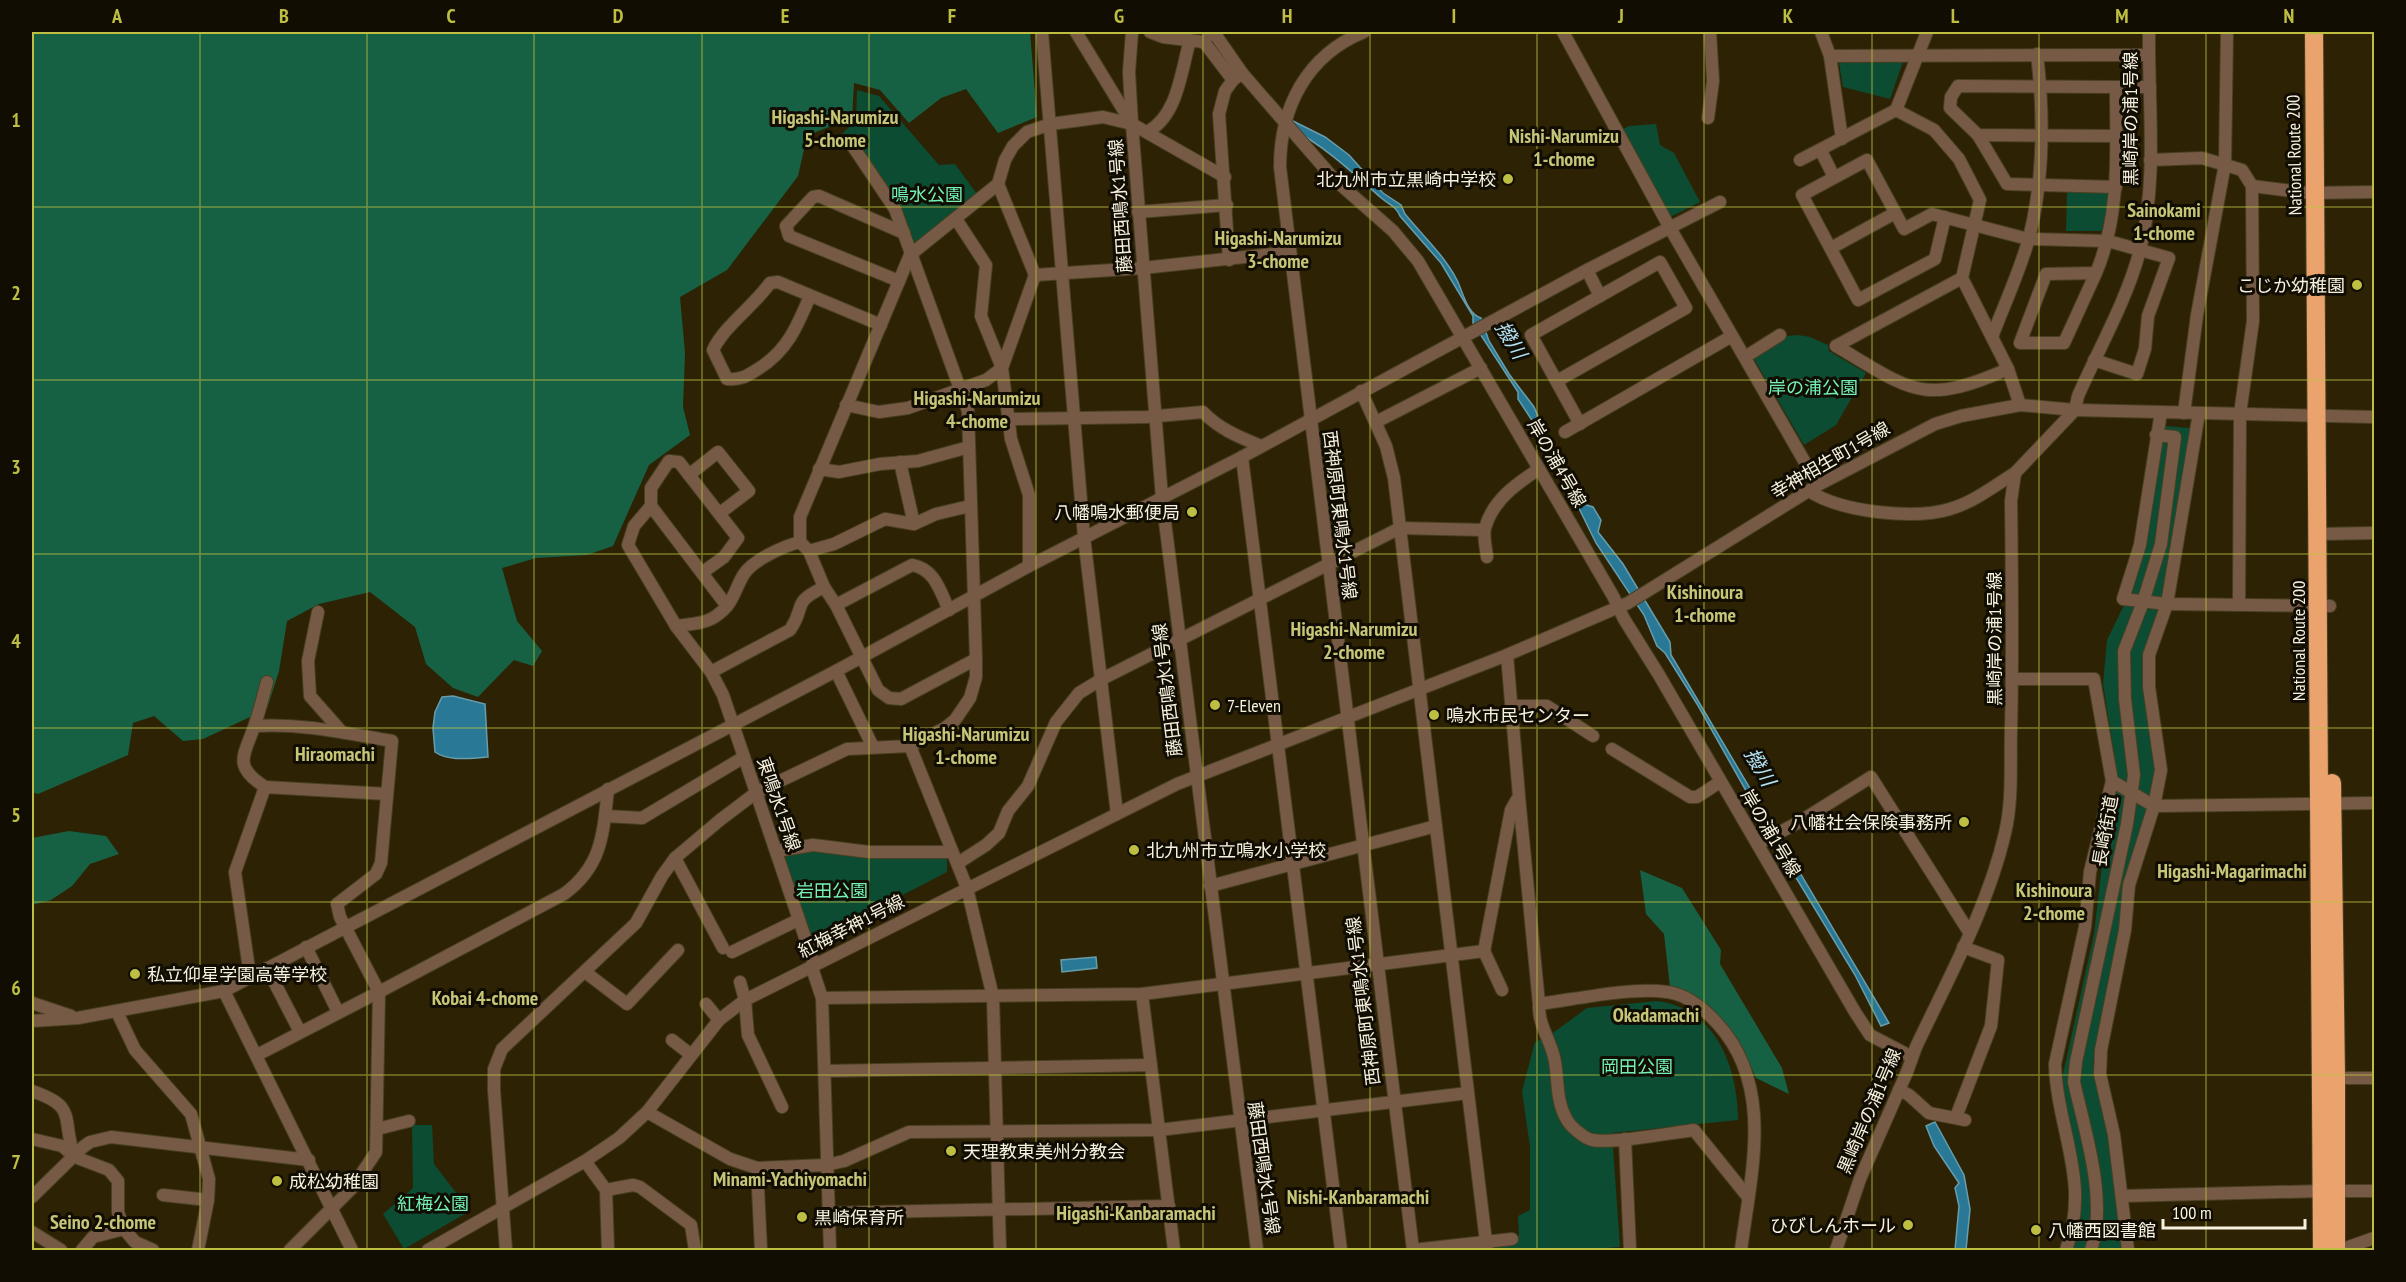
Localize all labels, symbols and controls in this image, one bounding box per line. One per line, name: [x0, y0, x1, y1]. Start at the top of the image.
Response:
text: A: [111, 3, 123, 29]
text: B: [279, 3, 289, 29]
text: C: [446, 3, 456, 29]
text: D: [613, 3, 624, 29]
text: E: [781, 3, 789, 29]
text: F: [948, 3, 956, 29]
text: G: [1114, 3, 1124, 29]
text: H: [1282, 3, 1292, 29]
text: I: [1452, 3, 1456, 29]
text: J: [1617, 3, 1624, 29]
text: K: [1783, 3, 1794, 29]
text: L: [1951, 3, 1960, 29]
text: M: [2115, 3, 2129, 29]
text: N: [2284, 3, 2294, 29]
street label: 黒崎岸の浦1号線: [2119, 52, 2142, 186]
street label: National Route 200: [2281, 95, 2307, 215]
district label: Higashi-Narumizu 5-chome: [772, 104, 899, 153]
text: 1: [11, 107, 21, 133]
district label: Nishi-Narumizu 1-chome: [1509, 123, 1619, 172]
street label: 藤田西鳴水1号線: [1104, 138, 1136, 274]
place label: 北九州市立黒崎中学校: [1316, 168, 1496, 191]
marker: 北九州市立黒崎中学校: [1501, 172, 1515, 186]
park label: 鳴水公園: [891, 183, 963, 206]
district label: Sainokami 1-chome: [2127, 197, 2201, 246]
district label: Higashi-Narumizu 3-chome: [1215, 225, 1342, 274]
place label: こじか幼稚園: [2237, 274, 2345, 297]
marker: こじか幼稚園: [2350, 278, 2364, 292]
text: 2: [11, 280, 21, 306]
water label: 撥川: [1490, 316, 1533, 366]
park label: 岸の浦公園: [1768, 376, 1858, 399]
district label: Higashi-Narumizu 4-chome: [914, 385, 1041, 434]
street label: 岸の浦4号線: [1523, 415, 1591, 511]
street label: 幸神相生町1号線: [1766, 417, 1894, 503]
street label: 西神原町東鳴水1号線: [1318, 429, 1362, 601]
text: 3: [11, 454, 21, 480]
place label: 八幡鳴水郵便局: [1054, 501, 1180, 524]
marker: 八幡鳴水郵便局: [1185, 505, 1199, 519]
street label: 黒崎岸の浦1号線: [1983, 572, 2006, 706]
district label: Kishinoura 1-chome: [1667, 579, 1743, 628]
street label: National Route 200: [2287, 581, 2310, 701]
district label: Higashi-Narumizu 2-chome: [1291, 616, 1418, 665]
street label: 藤田西鳴水1号線: [1147, 622, 1187, 758]
text: 4: [11, 628, 21, 654]
place label: 7-Eleven: [1227, 694, 1281, 717]
marker: 7-Eleven: [1208, 698, 1222, 712]
place label: 鳴水市民センター: [1446, 704, 1590, 727]
marker: 鳴水市民センター: [1427, 708, 1441, 722]
district label: Higashi-Narumizu 1-chome: [903, 721, 1030, 770]
district label: Hiraomachi: [295, 741, 375, 767]
water label: 撥川: [1739, 743, 1782, 793]
street label: 東鳴水1号線: [752, 754, 806, 854]
street label: 岸の浦1号線: [1736, 785, 1806, 881]
street label: 長崎街道: [2087, 794, 2123, 868]
text: 5: [11, 802, 21, 828]
place label: 八幡社会保険事務所: [1790, 811, 1952, 834]
marker: 八幡社会保険事務所: [1957, 815, 1971, 829]
place label: 北九州市立鳴水小学校: [1146, 839, 1326, 862]
marker: 北九州市立鳴水小学校: [1127, 843, 1141, 857]
district label: Higashi-Magarimachi: [2157, 858, 2307, 884]
district label: Kishinoura 2-chome: [2016, 877, 2092, 926]
park label: 岩田公園: [796, 879, 868, 902]
street label: 紅梅幸神1号線: [794, 889, 908, 963]
street label: 西神原町東鳴水1号線: [1341, 915, 1385, 1087]
place label: 私立仰星学園高等学校: [147, 963, 327, 986]
marker: 私立仰星学園高等学校: [128, 967, 142, 981]
text: 6: [11, 975, 21, 1001]
district label: Kobai 4-chome: [432, 985, 538, 1011]
district label: Okadamachi: [1613, 1002, 1699, 1028]
street label: 黒崎岸の浦1号線: [1832, 1045, 1906, 1177]
park label: 岡田公園: [1601, 1055, 1673, 1078]
street label: 藤田西鳴水1号線: [1243, 1100, 1285, 1236]
place label: 天理教東美州分教会: [963, 1140, 1125, 1163]
marker: 天理教東美州分教会: [944, 1144, 958, 1158]
text: 7: [11, 1149, 21, 1175]
district label: Minami-Yachiyomachi: [713, 1166, 867, 1192]
place label: 成松幼稚園: [289, 1170, 379, 1193]
marker: 成松幼稚園: [270, 1174, 284, 1188]
district label: Nishi-Kanbaramachi: [1287, 1184, 1429, 1210]
park label: 紅梅公園: [397, 1192, 469, 1215]
scale bar: [2163, 1192, 2306, 1230]
district label: Higashi-Kanbaramachi: [1056, 1200, 1216, 1226]
text: 100 m: [2172, 1201, 2212, 1224]
place label: 黒崎保育所: [814, 1206, 904, 1229]
district label: Seino 2-chome: [50, 1209, 156, 1235]
marker: 黒崎保育所: [795, 1210, 809, 1224]
place label: ひびしんホール: [1770, 1214, 1896, 1237]
marker: ひびしんホール: [1901, 1218, 1915, 1232]
place label: 八幡西図書館: [2048, 1219, 2156, 1242]
marker: 八幡西図書館: [2029, 1223, 2043, 1237]

